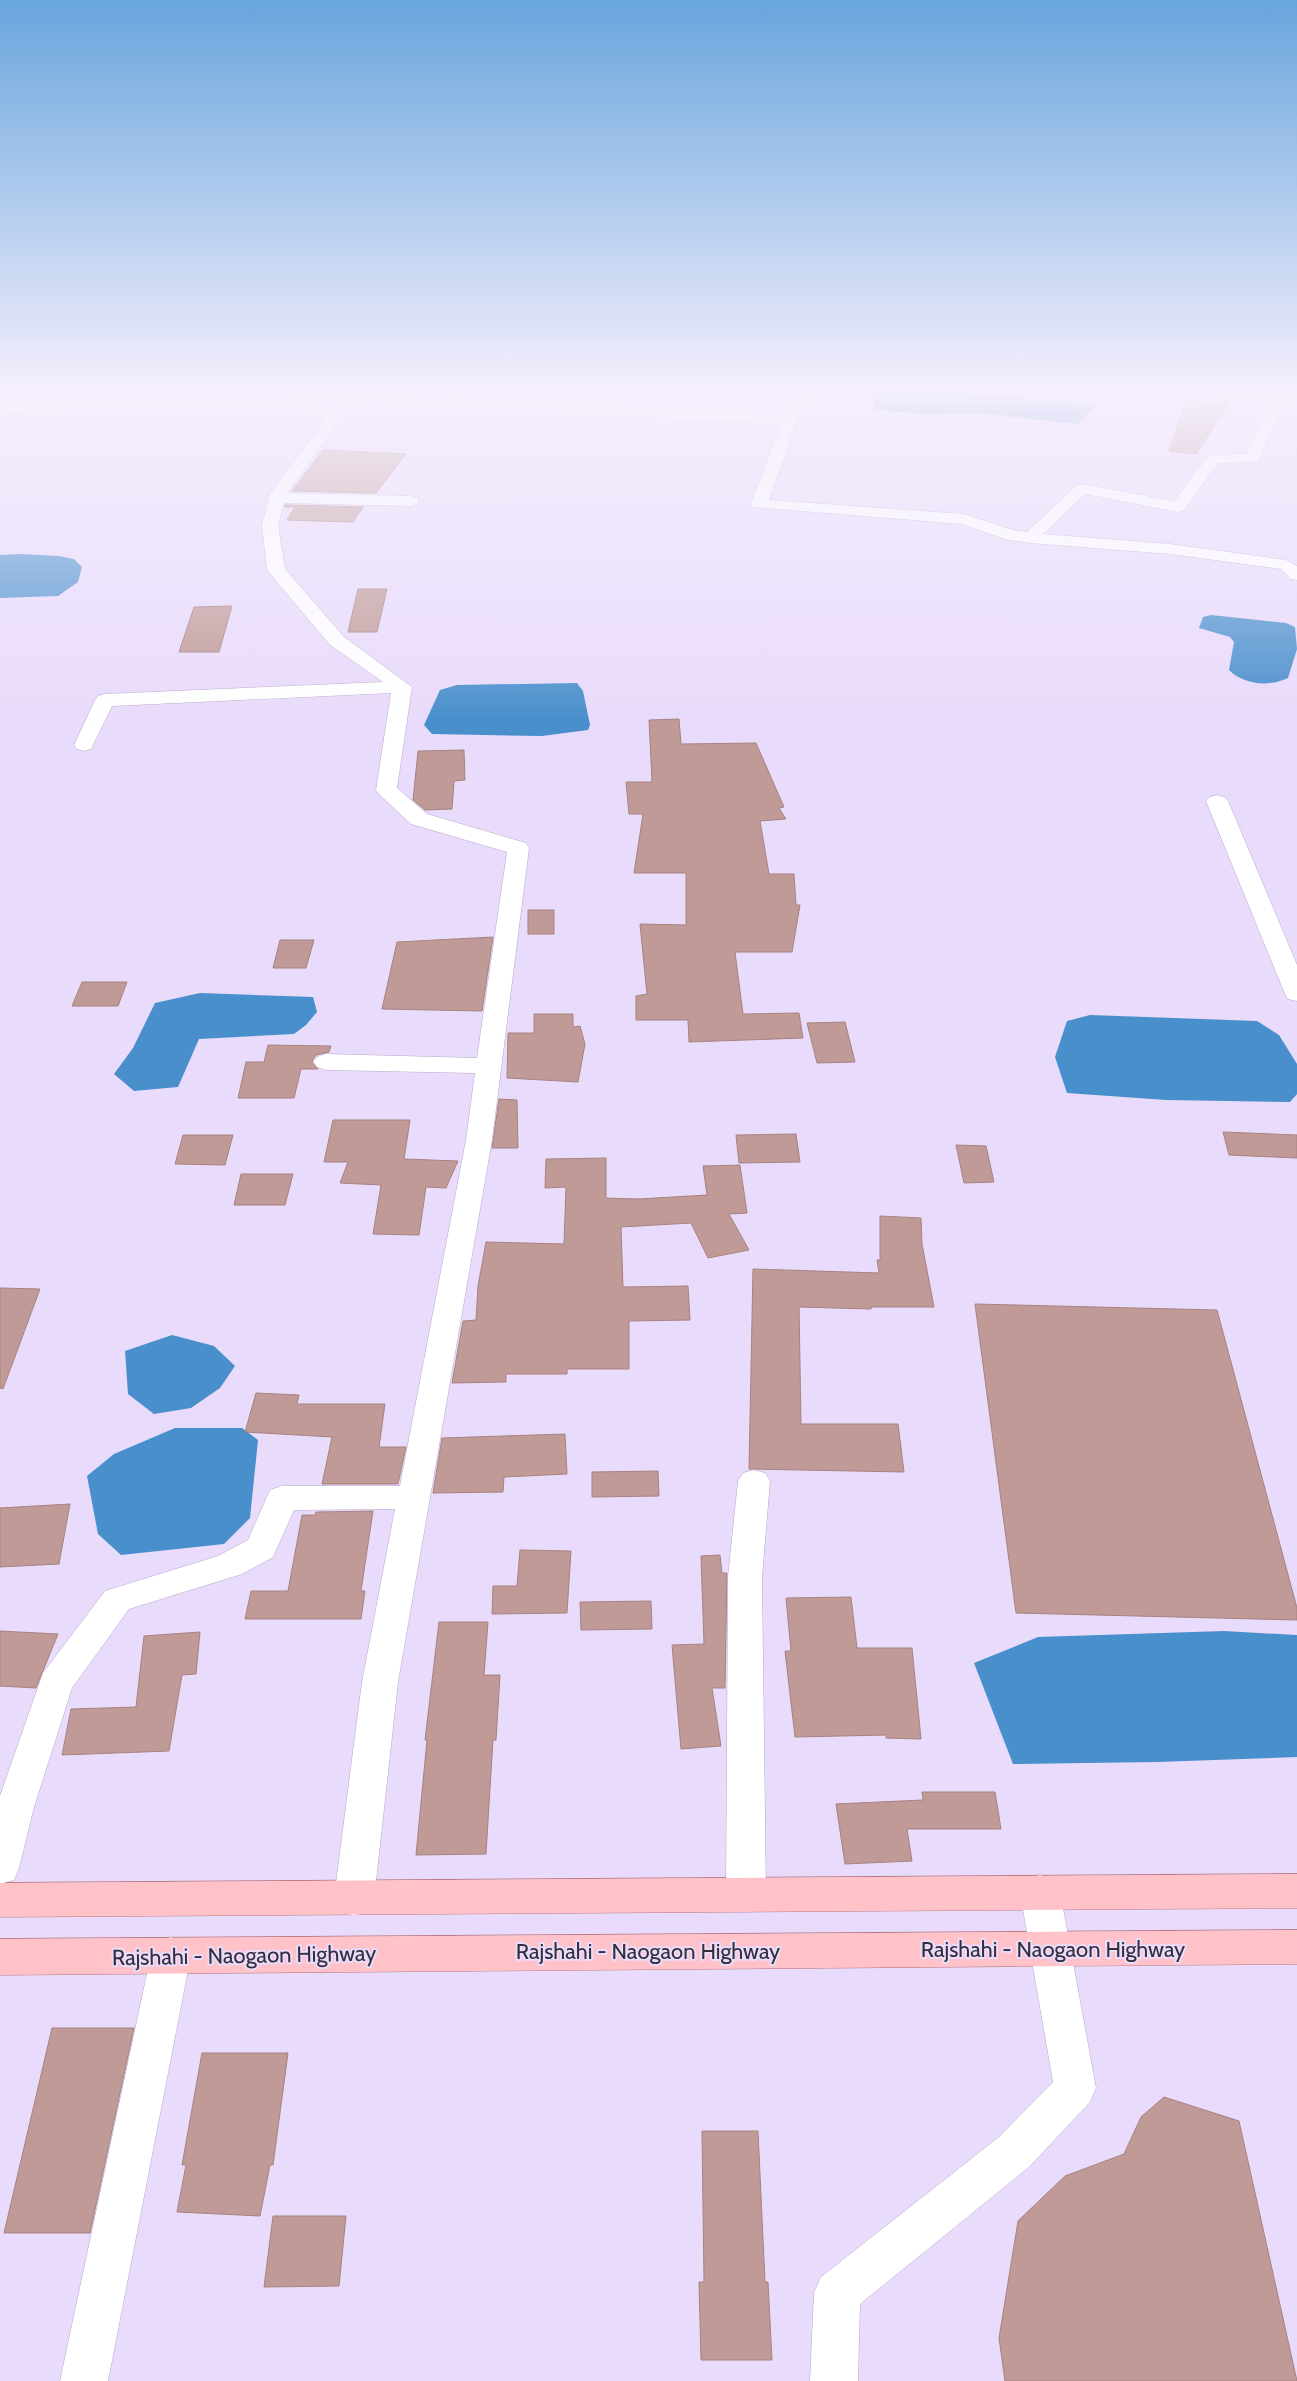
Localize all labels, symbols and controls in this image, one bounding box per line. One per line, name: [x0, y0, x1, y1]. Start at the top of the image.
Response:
street label: Rajshahi - Naogaon Highway: [921, 1936, 1185, 1963]
street label: Rajshahi - Naogaon Highway: [516, 1938, 780, 1965]
street label: Rajshahi - Naogaon Highway: [112, 1940, 376, 1971]

